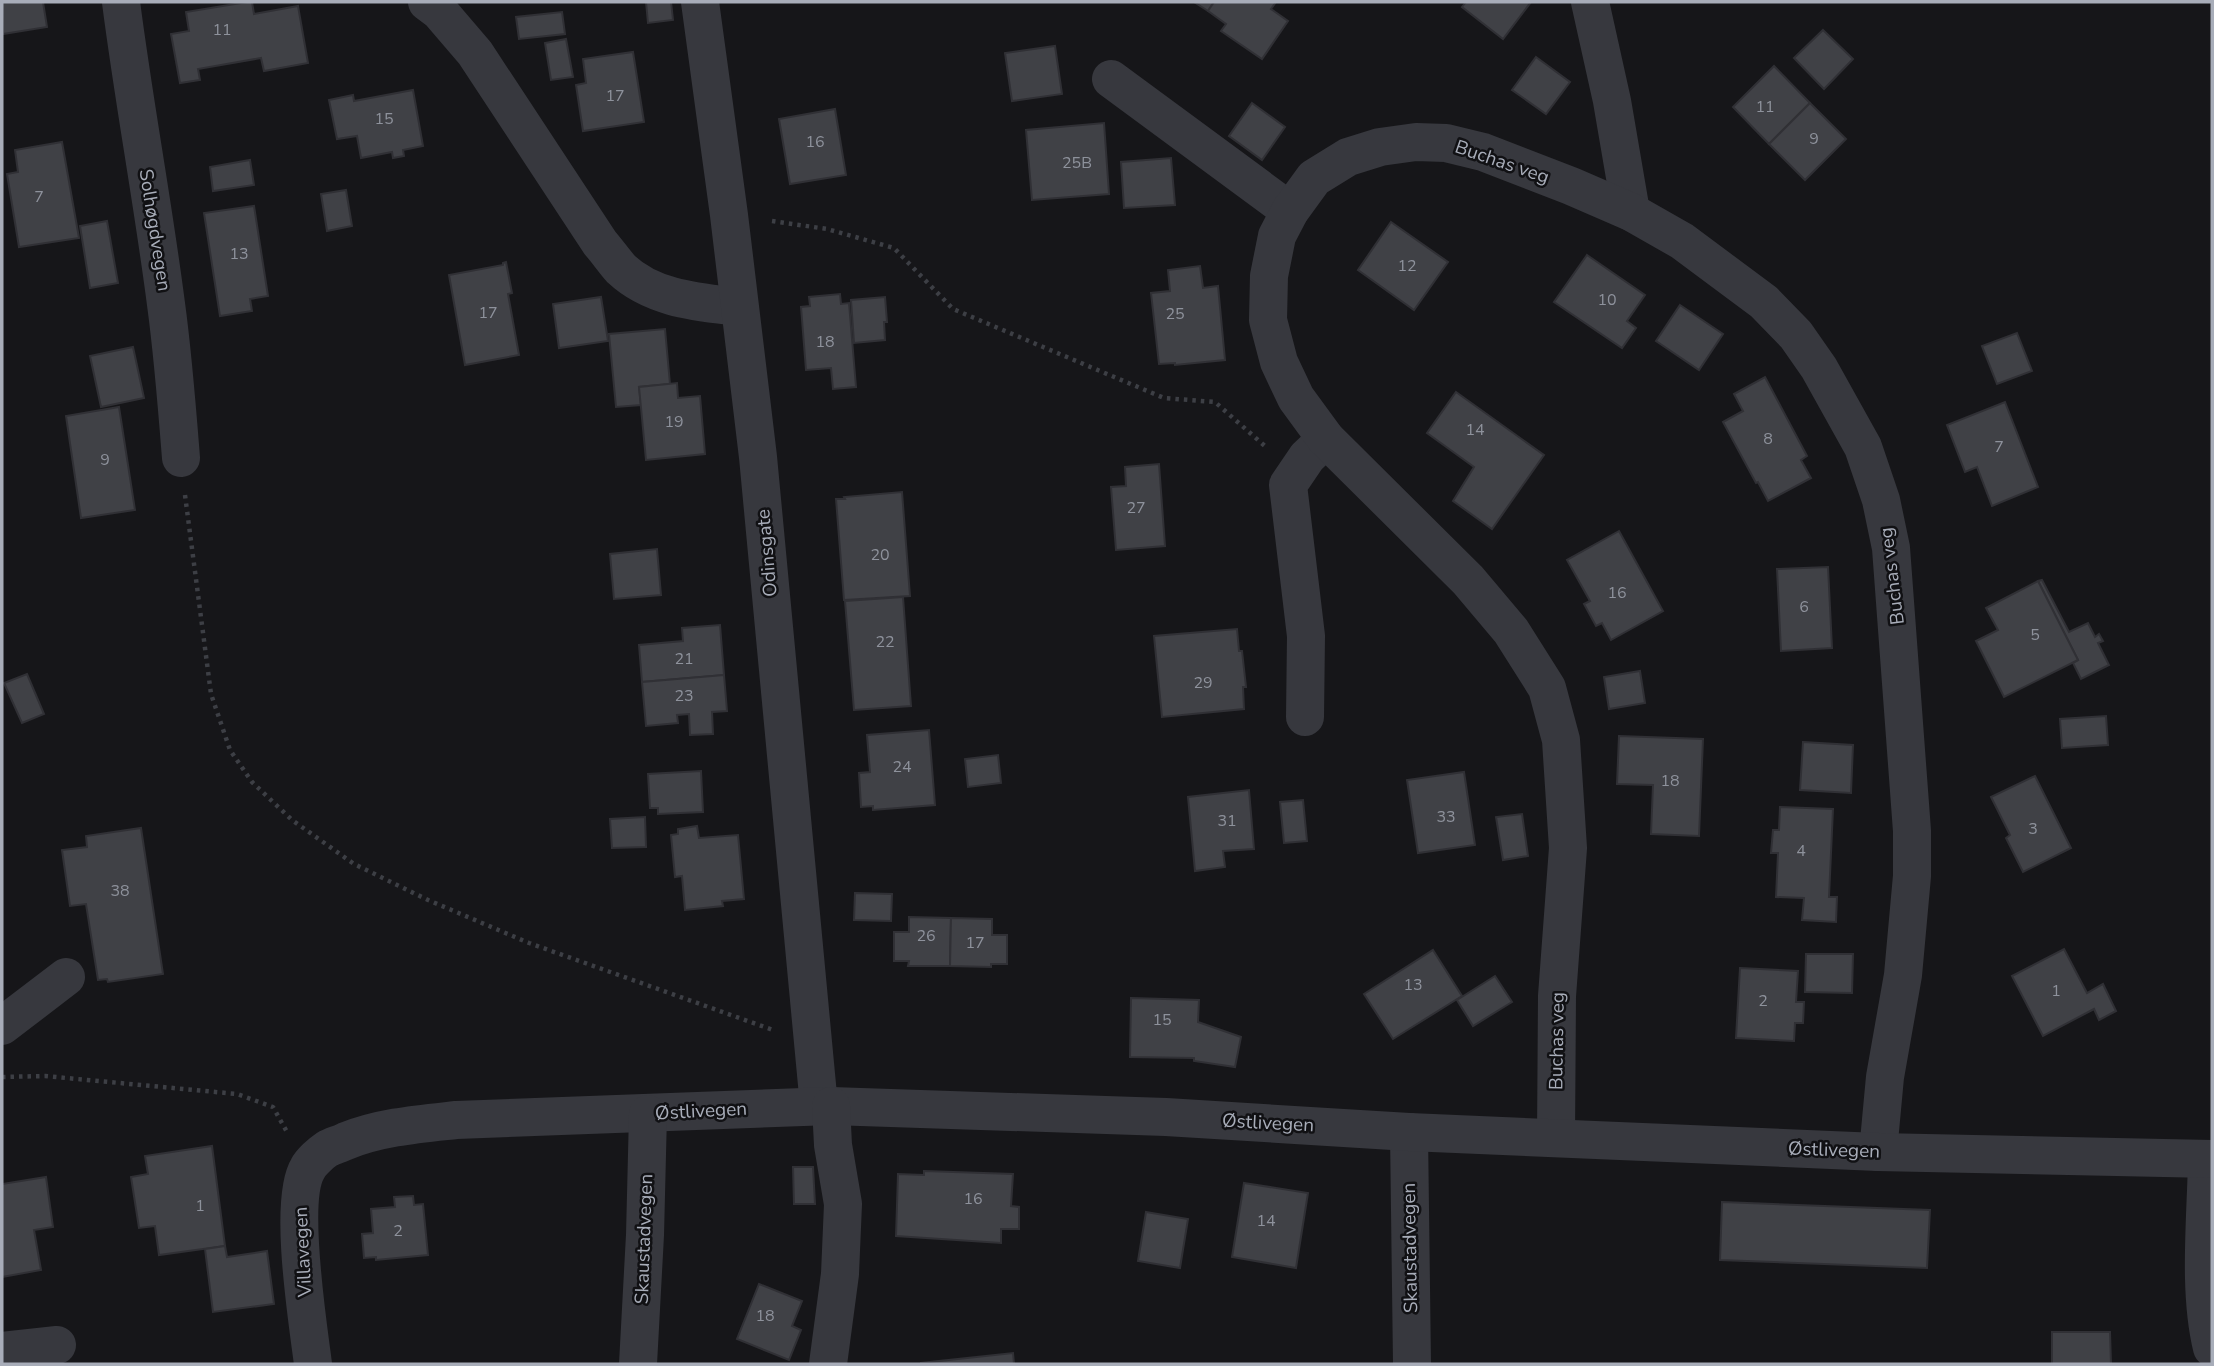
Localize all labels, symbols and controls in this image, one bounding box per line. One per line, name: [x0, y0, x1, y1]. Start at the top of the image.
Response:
house number: 11: [212, 19, 232, 41]
house number: 17: [605, 85, 625, 107]
house number: 11: [1755, 96, 1775, 118]
house number: 15: [374, 108, 394, 130]
house number: 9: [1809, 128, 1819, 150]
house number: 16: [805, 131, 825, 153]
street label: Buchas veg: [1451, 134, 1553, 190]
house number: 25B: [1062, 152, 1092, 174]
street label: Solhøgdvegen: [133, 167, 177, 293]
house number: 7: [34, 186, 44, 208]
house number: 13: [229, 243, 249, 265]
house number: 12: [1397, 255, 1417, 277]
house number: 10: [1597, 289, 1617, 311]
house number: 17: [478, 302, 498, 324]
house number: 25: [1165, 303, 1185, 325]
house number: 18: [815, 331, 835, 353]
house number: 19: [664, 411, 684, 433]
house number: 14: [1465, 419, 1485, 441]
house number: 8: [1763, 428, 1773, 450]
house number: 7: [1994, 436, 2004, 458]
house number: 9: [100, 449, 110, 471]
house number: 27: [1126, 497, 1146, 519]
street label: Odinsgate: [750, 508, 784, 598]
street label: Buchas veg: [1873, 526, 1911, 626]
house number: 20: [870, 544, 890, 566]
house number: 16: [1607, 582, 1627, 604]
house number: 6: [1799, 596, 1809, 618]
house number: 5: [2030, 624, 2040, 646]
house number: 22: [875, 631, 895, 653]
house number: 21: [674, 648, 694, 670]
house number: 29: [1193, 672, 1213, 694]
house number: 23: [674, 685, 694, 707]
house number: 24: [892, 756, 912, 778]
house number: 18: [1660, 770, 1680, 792]
house number: 33: [1436, 806, 1456, 828]
house number: 31: [1217, 810, 1237, 832]
house number: 3: [2028, 818, 2038, 840]
house number: 4: [1796, 840, 1806, 862]
house number: 38: [110, 880, 130, 902]
house number: 26: [916, 925, 936, 947]
house number: 17: [965, 932, 985, 954]
house number: 13: [1403, 974, 1423, 996]
house number: 1: [2051, 980, 2061, 1002]
house number: 2: [1758, 990, 1768, 1012]
street label: Buchas veg: [1543, 992, 1571, 1090]
house number: 15: [1152, 1009, 1172, 1031]
street label: Østlivegen: [654, 1096, 748, 1126]
street label: Østlivegen: [1221, 1108, 1315, 1138]
street label: Østlivegen: [1788, 1135, 1880, 1165]
street label: Skaustadvegen: [629, 1173, 659, 1305]
street label: Skaustadvegen: [1396, 1183, 1424, 1313]
house number: 16: [963, 1188, 983, 1210]
house number: 1: [195, 1195, 205, 1217]
street label: Villavegen: [288, 1206, 318, 1299]
house number: 14: [1256, 1210, 1276, 1232]
house number: 2: [393, 1220, 403, 1242]
house number: 18: [755, 1305, 775, 1327]

